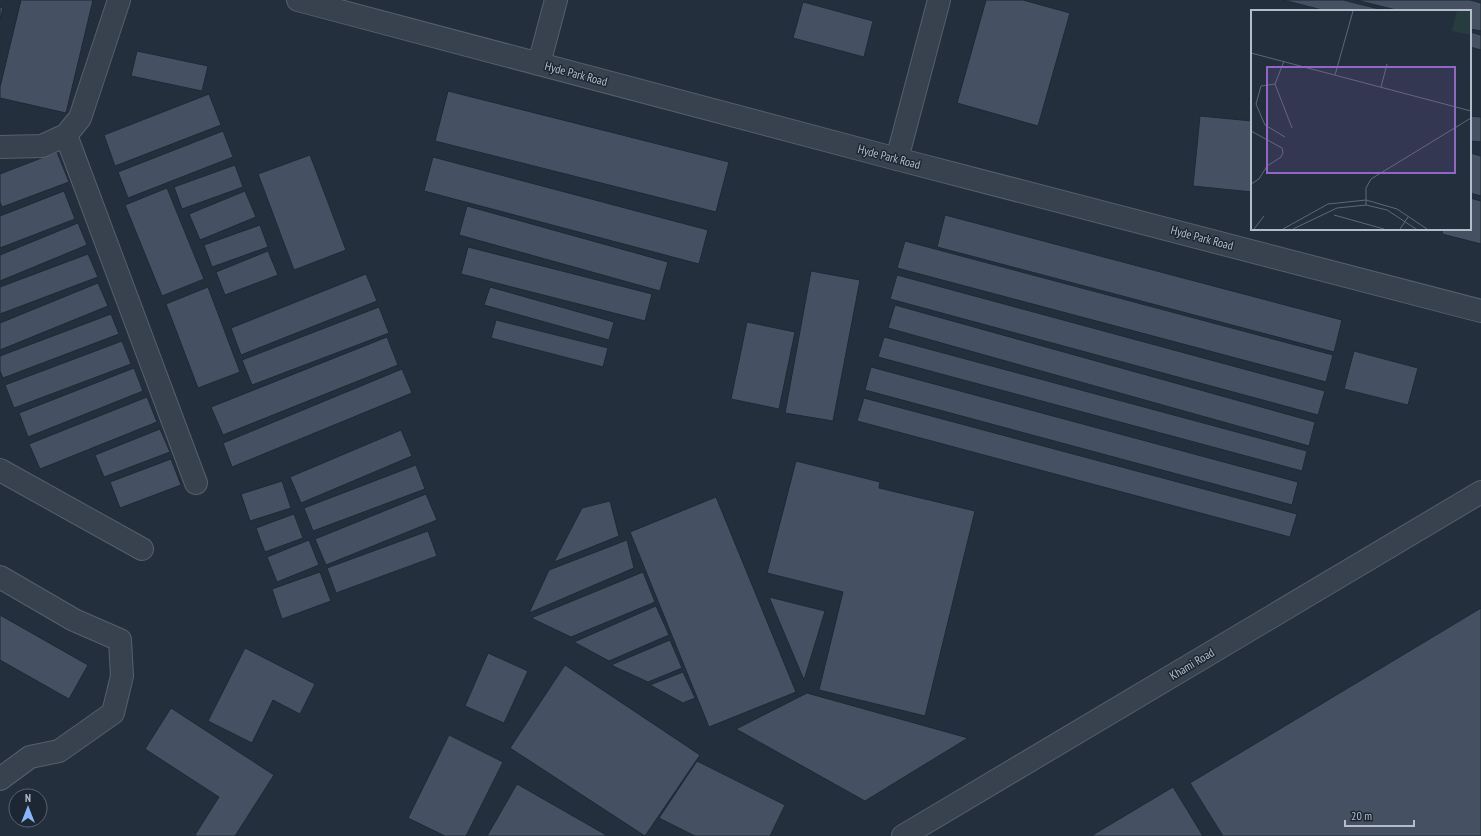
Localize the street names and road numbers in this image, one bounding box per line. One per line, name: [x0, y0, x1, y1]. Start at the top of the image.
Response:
street label: Hyde Park Road: [543, 58, 609, 89]
street label: Hyde Park Road: [856, 141, 922, 172]
street label: Hyde Park Road: [1169, 222, 1235, 253]
street label: Khami Road: [1167, 644, 1217, 683]

